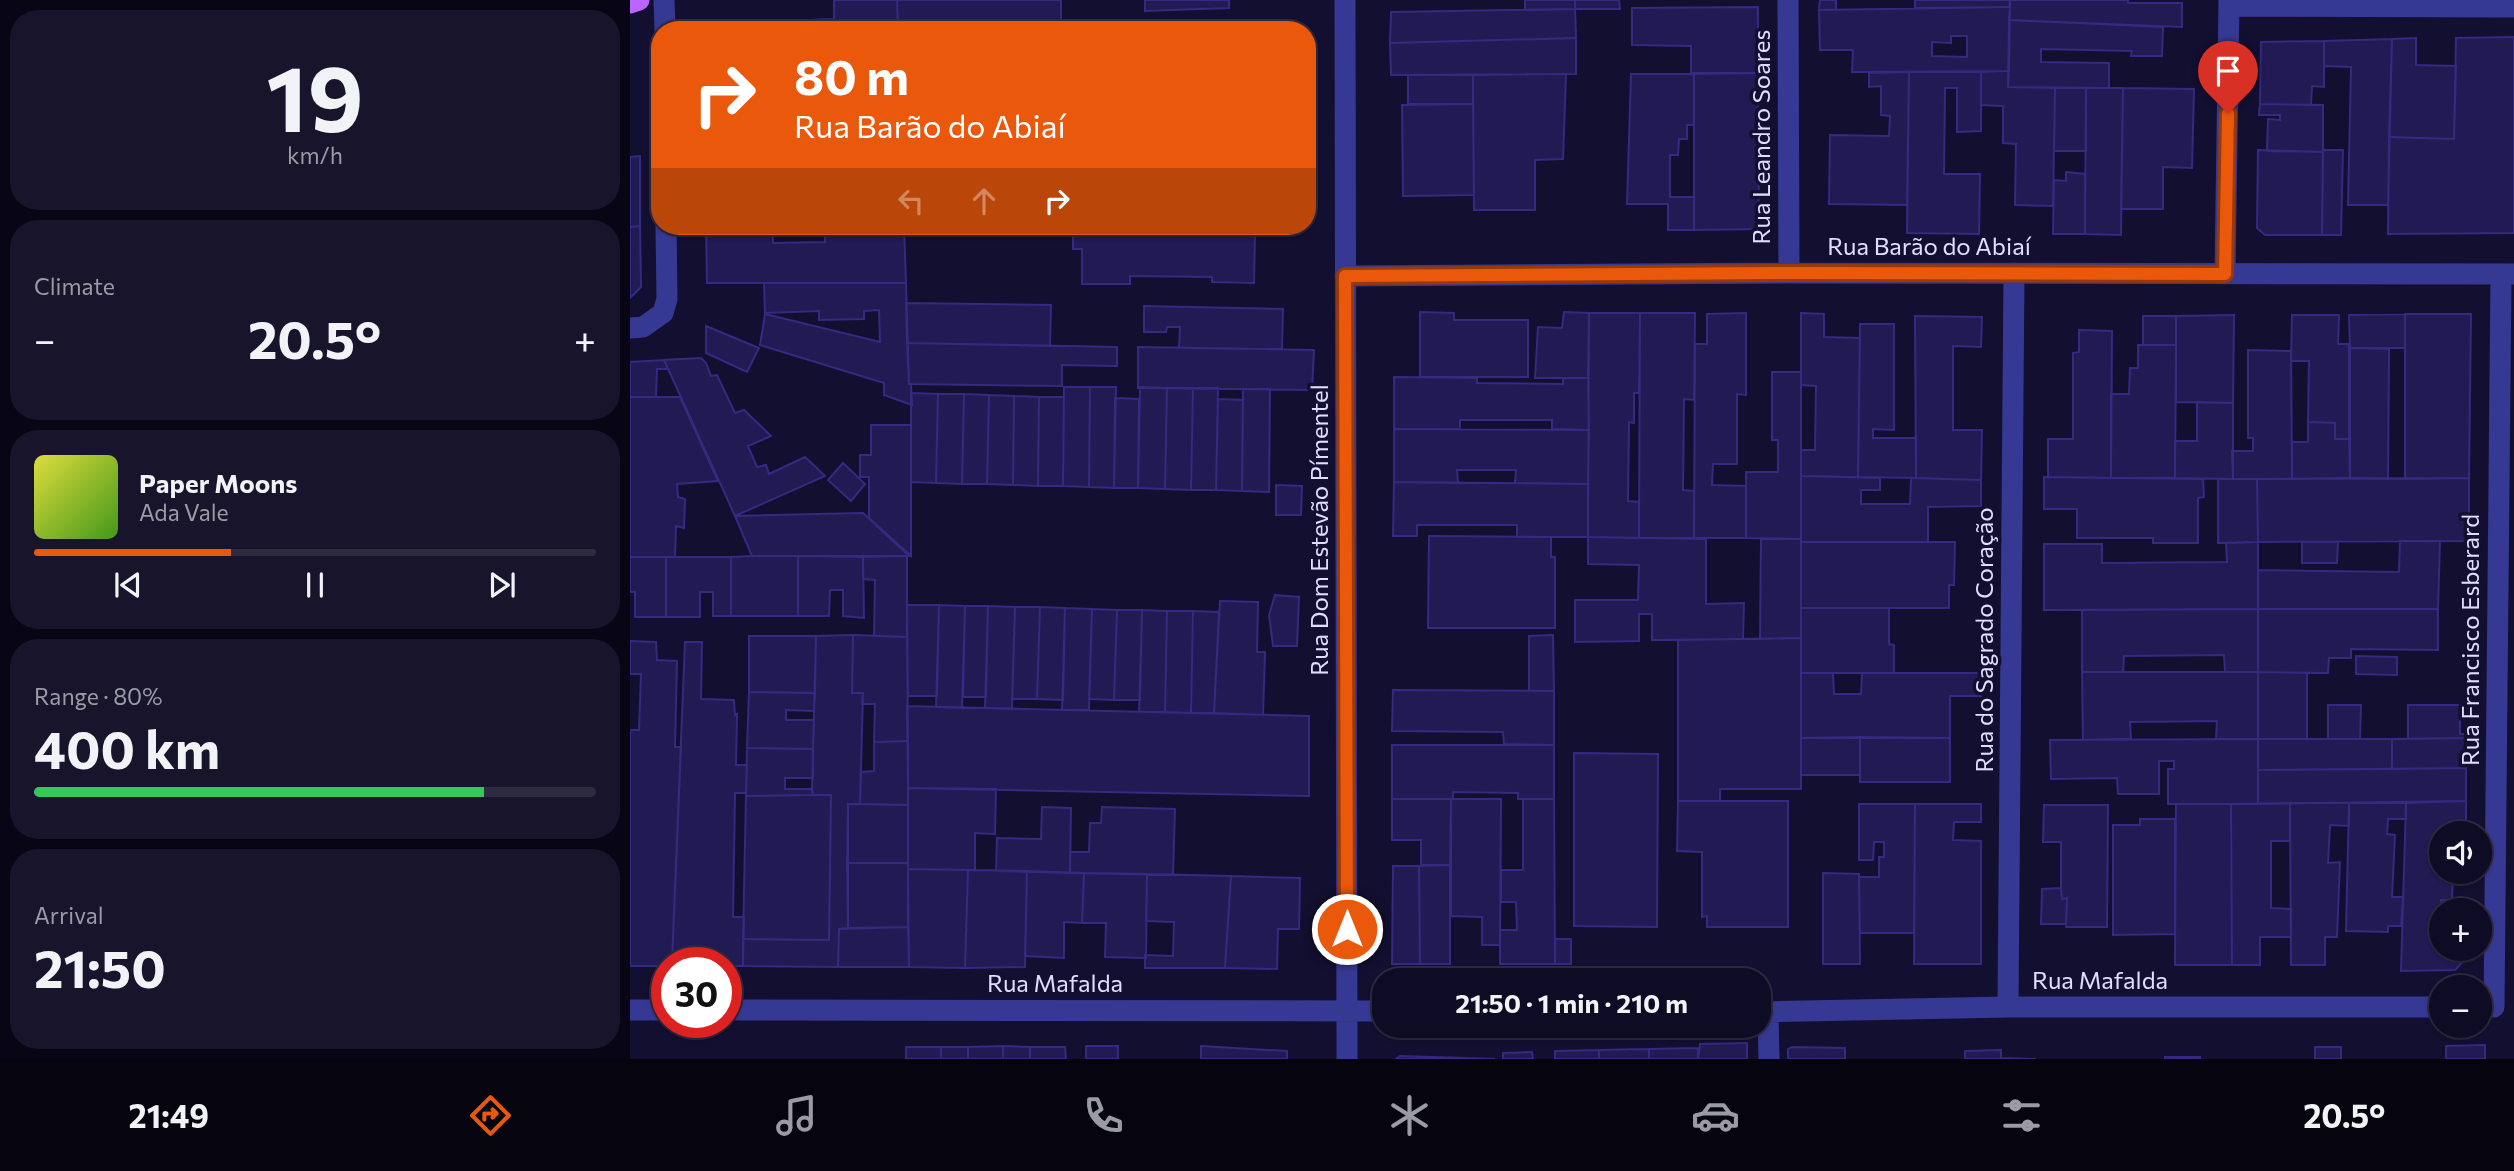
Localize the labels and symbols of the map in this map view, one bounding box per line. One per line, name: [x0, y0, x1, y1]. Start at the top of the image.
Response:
street label: Rua Leandro Soares: [1746, 30, 1775, 244]
pin: [2198, 41, 2258, 113]
street label: Rua Barão do Abiaí: [1827, 231, 2032, 260]
street label: Rua Dom Estevão Pímentel: [1304, 384, 1333, 676]
street label: Rua do Sagrado Coração: [1969, 508, 1998, 772]
street label: Rua Francisco Esberard: [2455, 514, 2484, 766]
position arrow: [1310, 892, 1384, 966]
speed limit sign: 30: [651, 947, 742, 1038]
street label: Rua Mafalda: [2032, 965, 2168, 994]
street label: Rua Mafalda: [987, 968, 1123, 997]

